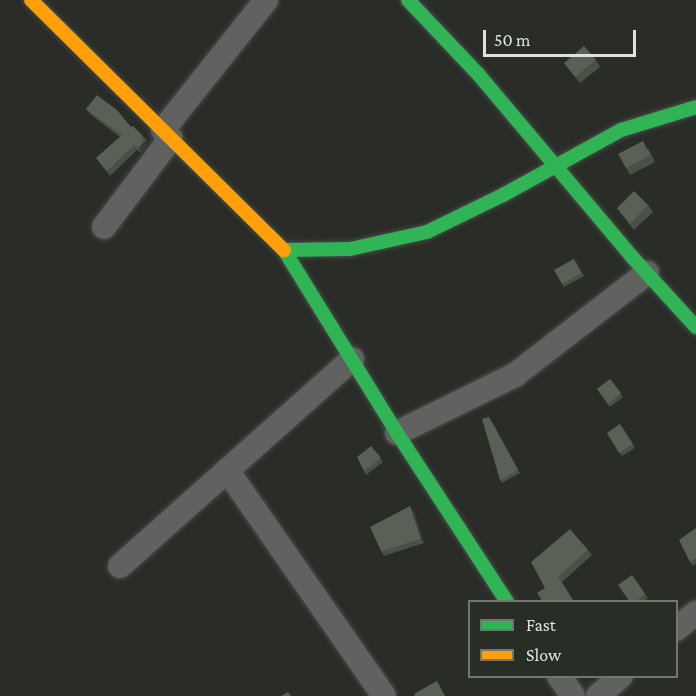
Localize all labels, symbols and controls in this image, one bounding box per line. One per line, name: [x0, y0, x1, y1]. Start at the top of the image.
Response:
scale bar: [486, 18, 639, 56]
text: 50 m: [494, 30, 531, 50]
legend: [468, 600, 678, 678]
text: Fast: [526, 615, 556, 635]
text: Slow: [526, 645, 561, 665]

